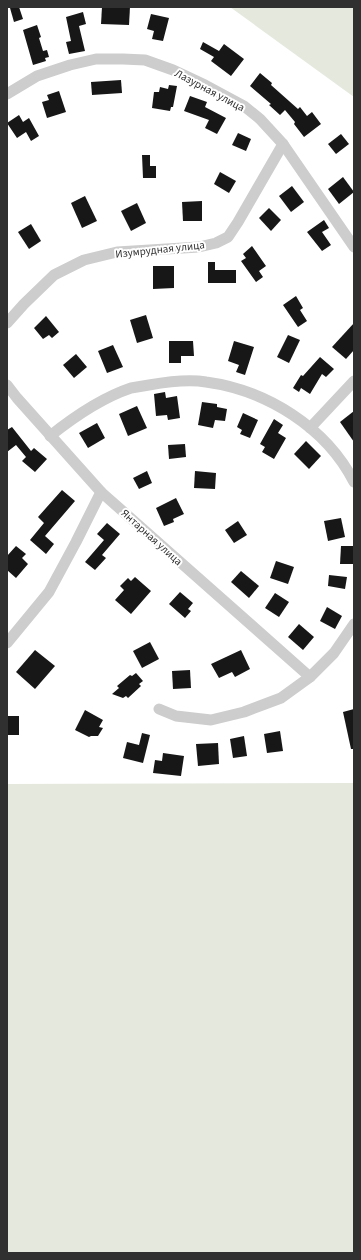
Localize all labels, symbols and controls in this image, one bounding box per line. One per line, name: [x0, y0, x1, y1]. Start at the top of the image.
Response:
street label: Лазурная улица: [172, 66, 247, 115]
street label: Изумрудная улица: [115, 237, 205, 262]
street label: Янтарная улица: [118, 506, 185, 569]

